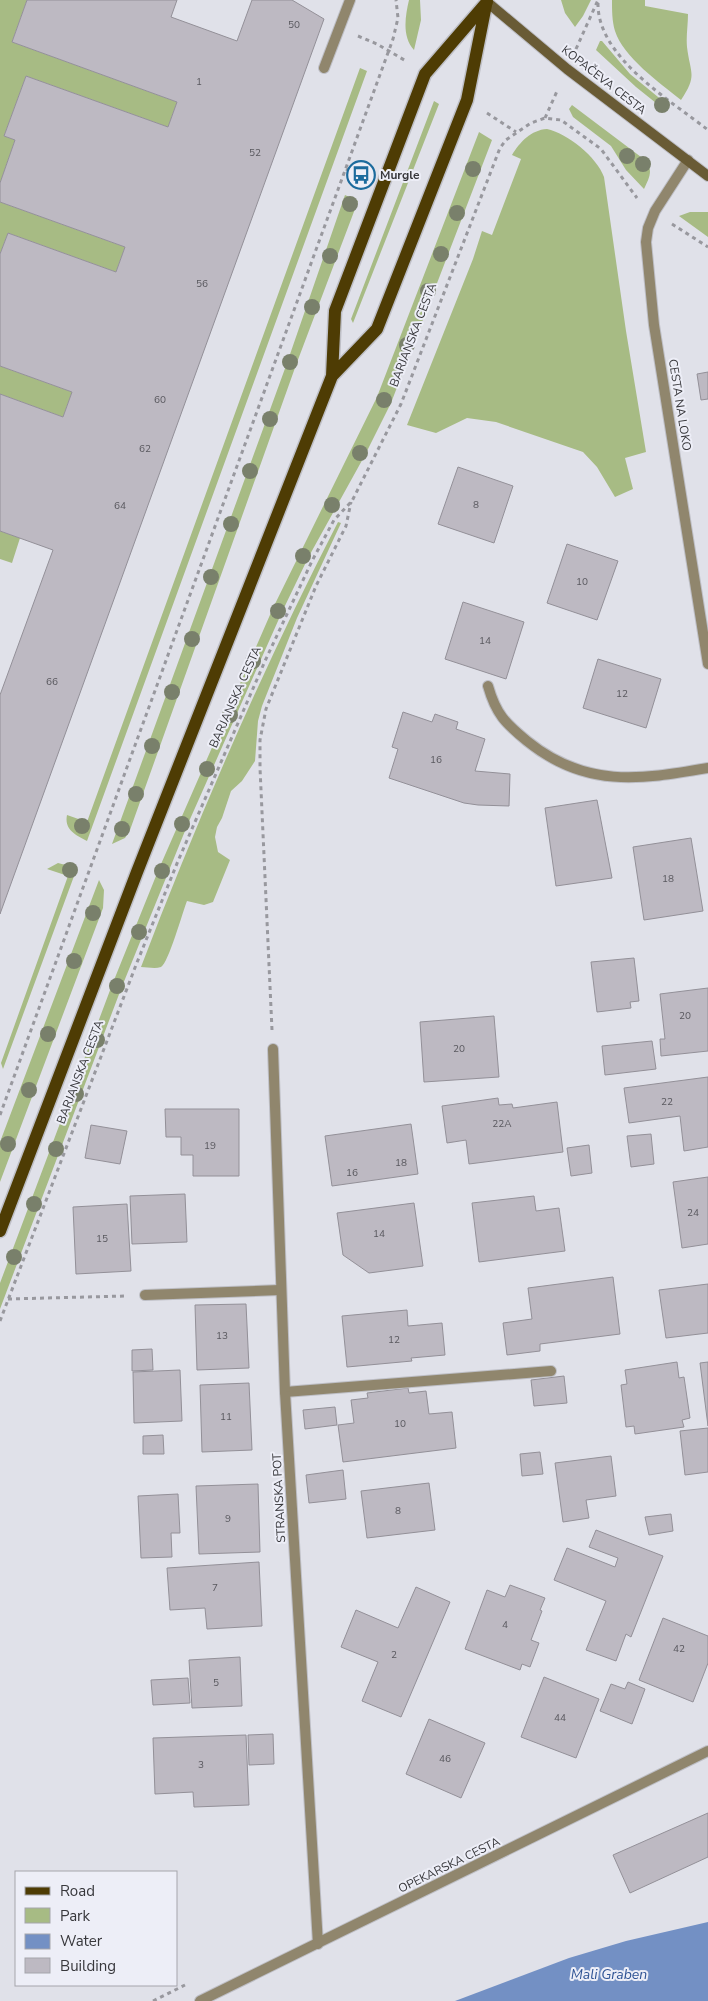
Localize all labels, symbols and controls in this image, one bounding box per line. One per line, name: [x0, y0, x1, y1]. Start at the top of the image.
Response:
house number: 50: [288, 18, 300, 32]
street label: KOPAČEVA CESTA: [558, 42, 650, 118]
house number: 1: [196, 75, 202, 89]
house number: 52: [249, 146, 261, 160]
bus stop icon: Murgle: [346, 160, 376, 190]
place label: Murgle: [380, 167, 420, 183]
house number: 56: [196, 277, 208, 291]
street label: BARJANSKA CESTA: [386, 281, 440, 389]
street label: CESTA NA LOKO: [665, 358, 695, 452]
house number: 60: [154, 393, 166, 407]
house number: 62: [139, 442, 151, 456]
house number: 8: [473, 498, 479, 512]
house number: 64: [114, 499, 126, 513]
house number: 10: [576, 575, 588, 589]
house number: 14: [479, 634, 491, 648]
street label: BARJANSKA CESTA: [205, 643, 265, 750]
house number: 66: [46, 675, 58, 689]
house number: 12: [616, 687, 628, 701]
house number: 16: [430, 753, 442, 767]
house number: 18: [662, 872, 674, 886]
house number: 20: [679, 1009, 691, 1023]
street label: BARJANSKA CESTA: [53, 1018, 107, 1126]
house number: 20: [453, 1042, 465, 1056]
house number: 22: [661, 1095, 673, 1109]
house number: 22A: [492, 1117, 512, 1131]
house number: 19: [204, 1139, 216, 1153]
house number: 18: [395, 1156, 407, 1170]
house number: 16: [346, 1166, 358, 1180]
house number: 24: [687, 1206, 699, 1220]
house number: 14: [373, 1227, 385, 1241]
house number: 15: [96, 1232, 108, 1246]
house number: 13: [216, 1329, 228, 1343]
house number: 12: [388, 1333, 400, 1347]
house number: 11: [220, 1410, 232, 1424]
house number: 10: [394, 1417, 406, 1431]
street label: STRANSKA POT: [269, 1452, 289, 1543]
house number: 8: [395, 1504, 401, 1518]
house number: 9: [225, 1512, 231, 1526]
house number: 7: [212, 1581, 218, 1595]
house number: 4: [502, 1618, 508, 1632]
house number: 42: [673, 1642, 685, 1656]
house number: 2: [391, 1648, 397, 1662]
house number: 5: [213, 1676, 219, 1690]
house number: 44: [554, 1711, 566, 1725]
house number: 46: [439, 1752, 451, 1766]
house number: 3: [198, 1758, 204, 1772]
street label: OPEKARSKA CESTA: [395, 1833, 503, 1897]
legend: [15, 1871, 178, 1986]
text: Road: [60, 1881, 95, 1901]
text: Park: [60, 1906, 90, 1926]
text: Water: [60, 1931, 103, 1951]
text: Building: [60, 1956, 116, 1976]
water label: Mali Graben: [571, 1965, 647, 1984]

